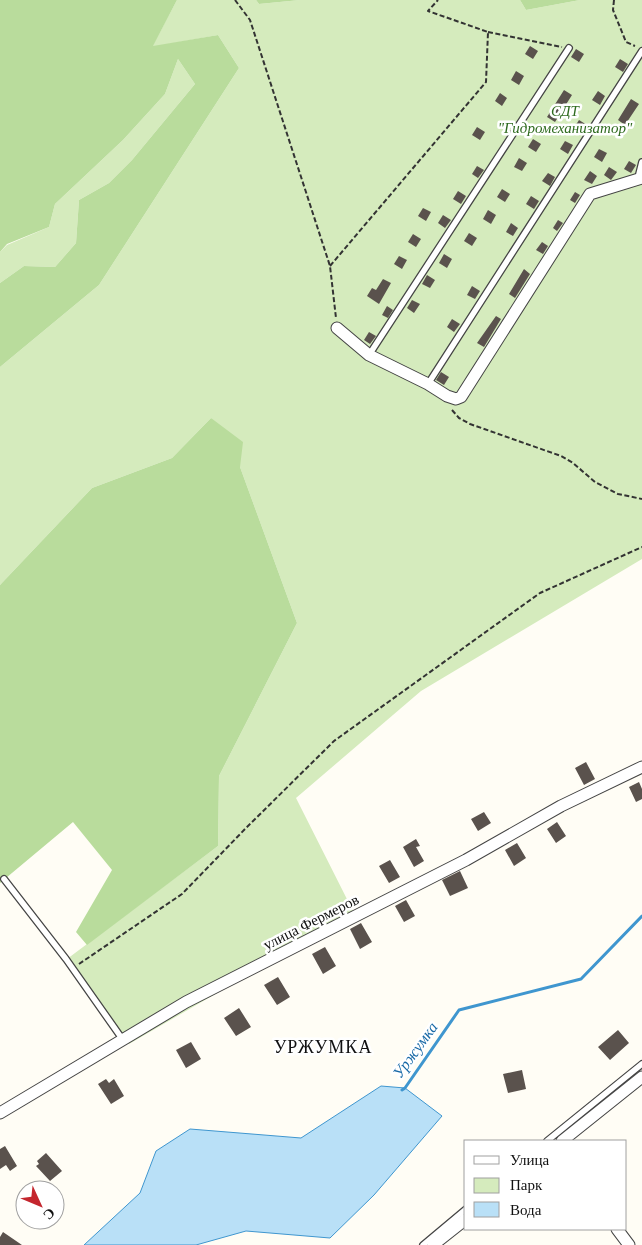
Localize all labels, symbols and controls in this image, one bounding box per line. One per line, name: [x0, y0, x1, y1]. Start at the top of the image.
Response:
park label: СДТ "Гидромеханизатор": [498, 103, 633, 136]
street label: улица Фермеров: [261, 891, 361, 953]
water label: Уржумка: [389, 1019, 442, 1082]
district label: УРЖУМКА: [274, 1037, 372, 1057]
legend: [464, 1140, 627, 1230]
text: Улица: [510, 1152, 549, 1168]
text: Парк: [510, 1177, 543, 1193]
north arrow: [15, 1180, 65, 1230]
text: Вода: [510, 1202, 542, 1218]
text: С: [40, 1205, 58, 1223]

